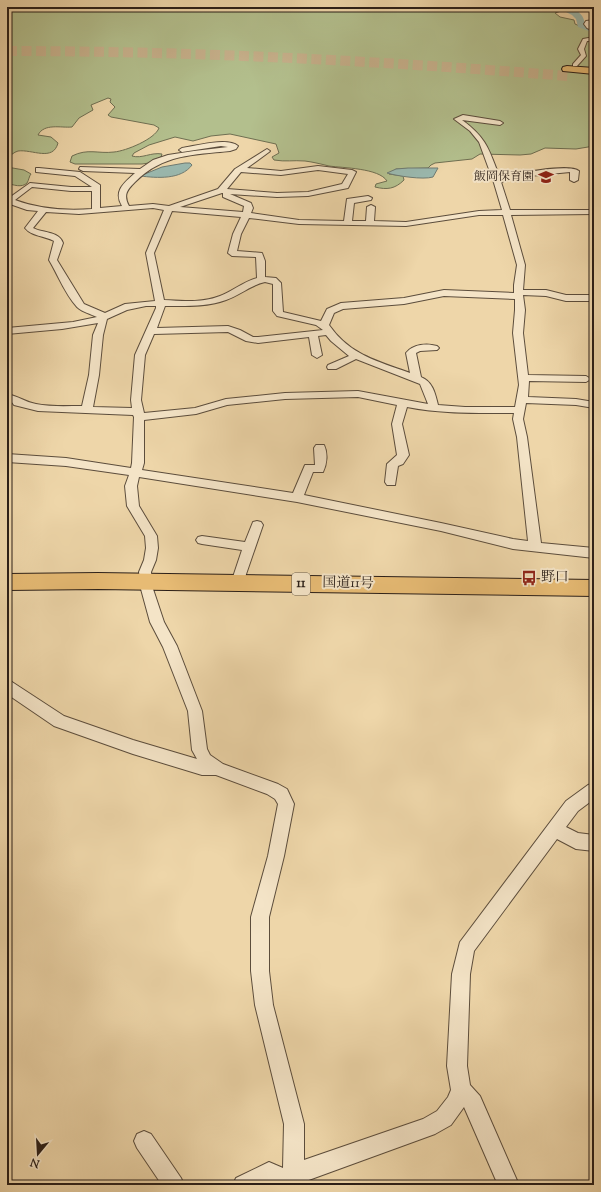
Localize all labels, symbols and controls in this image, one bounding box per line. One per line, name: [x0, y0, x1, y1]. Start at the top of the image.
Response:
place label: 飯岡保育園: [474, 168, 534, 186]
school or university icon: 飯岡保育園: [537, 168, 555, 186]
place label: 野口: [541, 568, 569, 588]
bus stop icon: 野口: [520, 569, 538, 587]
road number: 11: [292, 573, 310, 595]
street label: 国道11号: [322, 574, 374, 594]
north arrow: [18, 1134, 58, 1174]
text: N: [28, 1154, 43, 1172]

